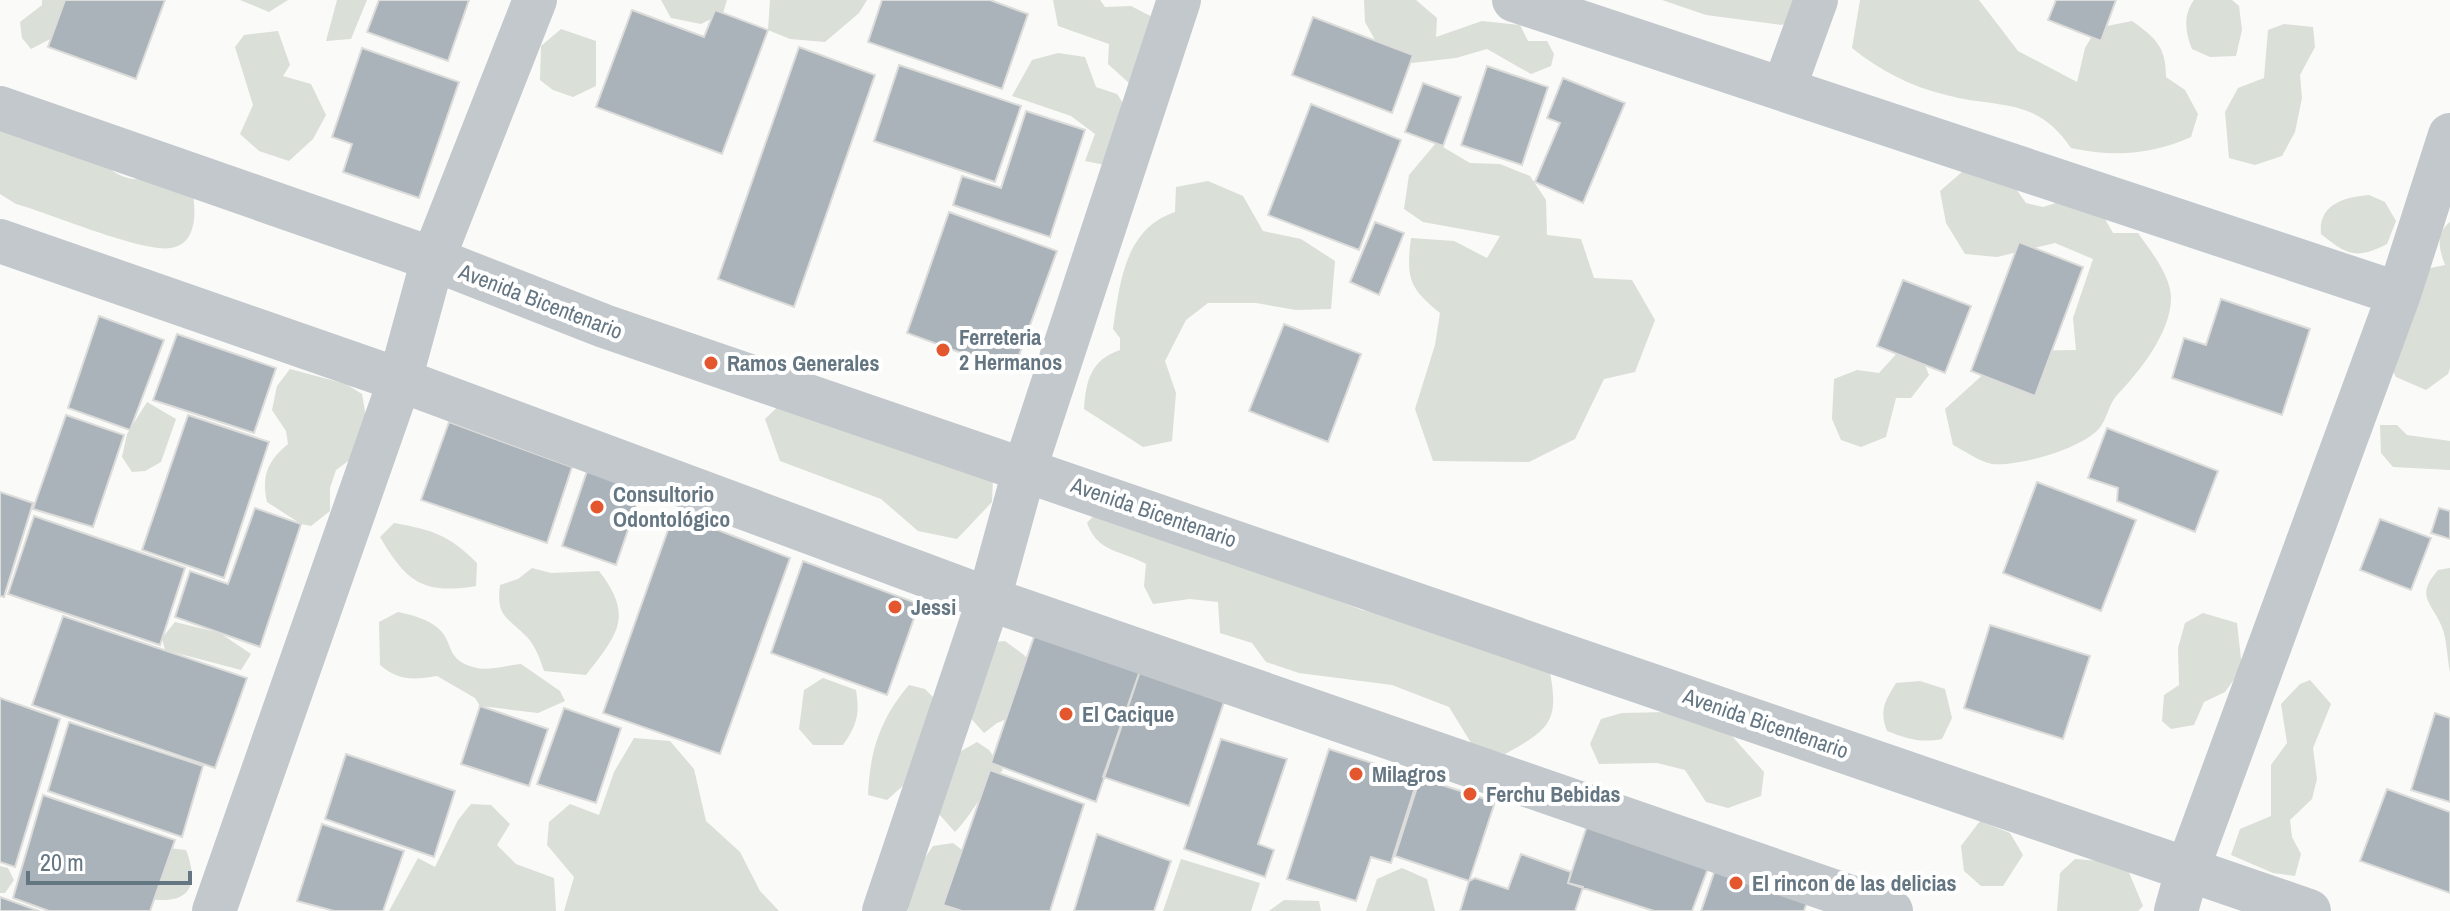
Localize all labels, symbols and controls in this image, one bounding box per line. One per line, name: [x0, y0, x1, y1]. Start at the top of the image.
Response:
street label: Avenida Bicentenario: [454, 256, 627, 346]
place label: Ferreteria 2 Hermanos: [959, 322, 1062, 377]
marker: Ferreteria 2 Hermanos: [934, 341, 952, 359]
place label: Ramos Generales: [727, 348, 879, 378]
marker: Ramos Generales: [702, 354, 720, 372]
street label: Avenida Bicentenario: [1066, 469, 1241, 554]
place label: Consultorio Odontológico: [613, 479, 730, 534]
marker: Consultorio Odontológico: [588, 498, 606, 516]
place label: Jessi: [911, 592, 956, 622]
marker: Jessi: [886, 598, 904, 616]
street label: Avenida Bicentenario: [1678, 680, 1853, 765]
place label: El Cacique: [1082, 699, 1174, 729]
marker: El Cacique: [1057, 705, 1075, 723]
place label: Milagros: [1372, 759, 1446, 789]
marker: Milagros: [1347, 765, 1365, 783]
place label: Ferchu Bebidas: [1486, 779, 1620, 809]
marker: Ferchu Bebidas: [1461, 785, 1479, 803]
scale bar: [28, 835, 190, 885]
text: 20 m: [40, 846, 84, 878]
place label: El rincon de las delicias: [1752, 868, 1957, 898]
marker: El rincon de las delicias: [1727, 874, 1745, 892]

